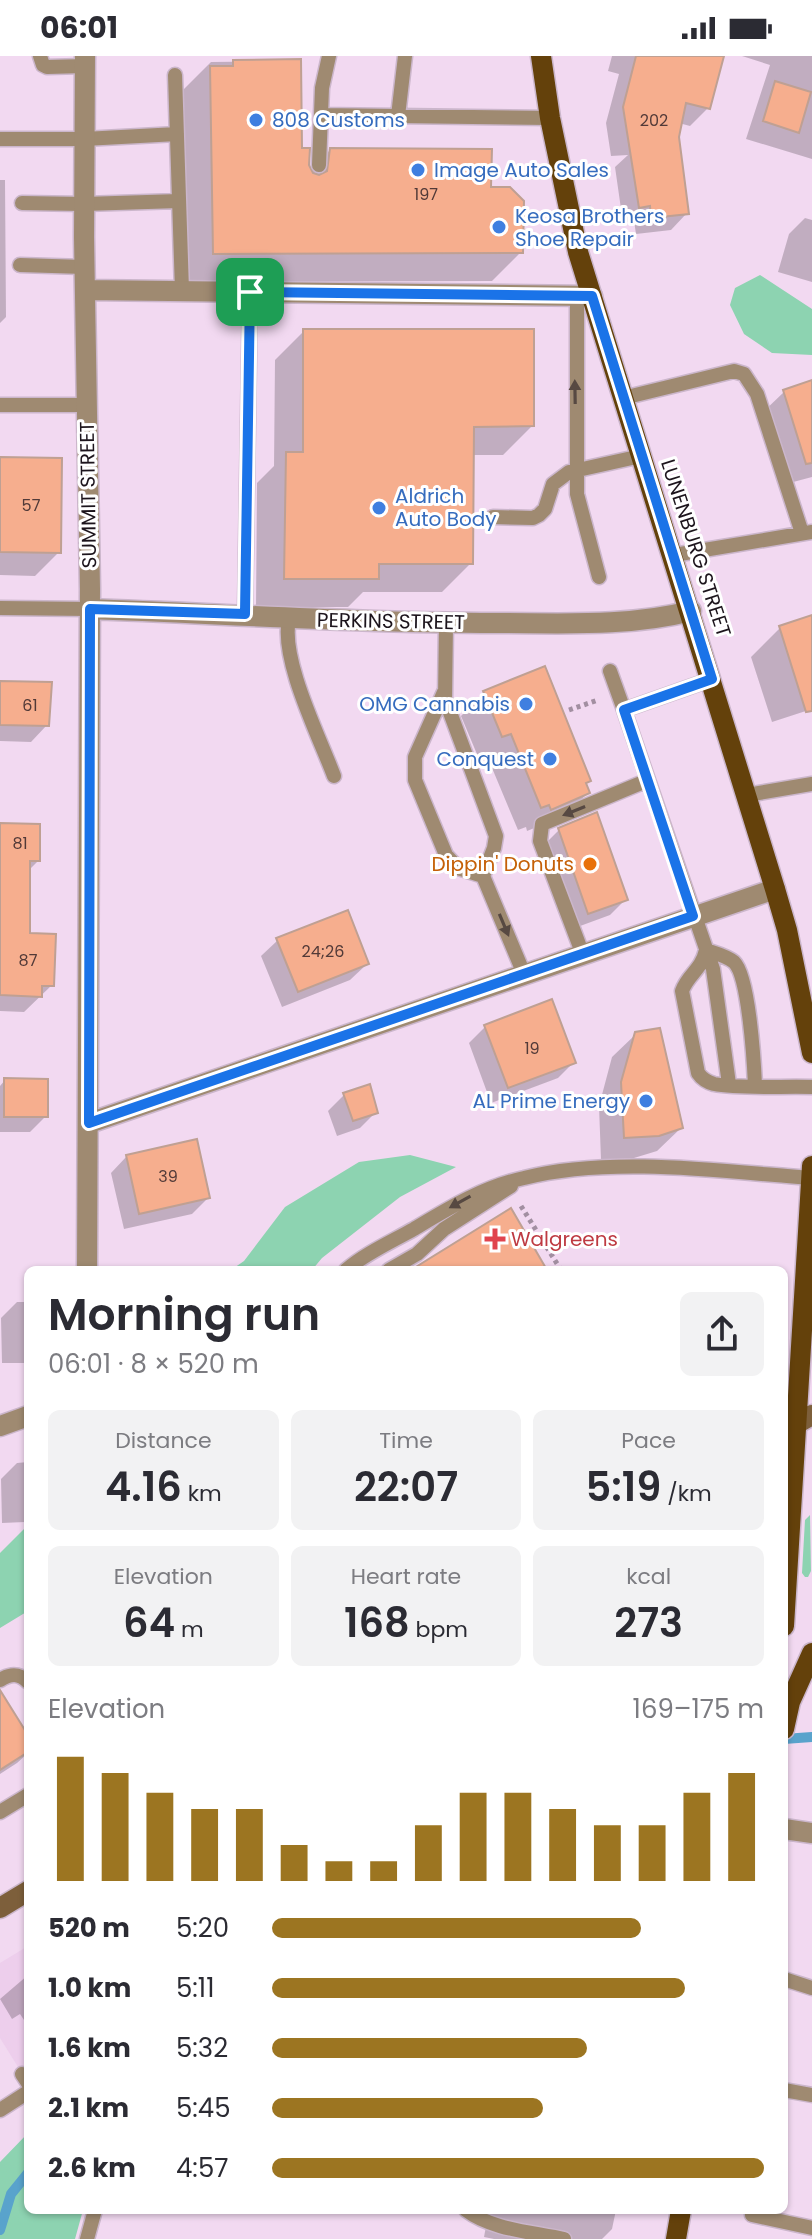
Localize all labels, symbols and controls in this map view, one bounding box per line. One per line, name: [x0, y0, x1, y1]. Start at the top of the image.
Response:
text: 06:01: [40, 6, 118, 49]
place label: 808 Customs: [272, 106, 405, 134]
house number: 202: [640, 109, 668, 132]
marker: 808 Customs: [247, 111, 265, 129]
place label: Image Auto Sales: [434, 156, 609, 184]
marker: Image Auto Sales: [409, 161, 427, 179]
house number: 197: [414, 183, 438, 206]
place label: Keosa Brothers Shoe Repair: [515, 202, 664, 253]
marker: Keosa Brothers Shoe Repair: [490, 218, 508, 236]
pin: [216, 258, 284, 326]
icon: arrive: [228, 270, 272, 314]
one-way arrow: [569, 379, 582, 404]
street label: SUMMIT STREET: [73, 421, 103, 569]
street label: LUNENBURG STREET: [654, 456, 738, 641]
place label: Aldrich Auto Body: [395, 482, 497, 533]
house number: 57: [22, 494, 41, 517]
marker: Aldrich Auto Body: [370, 499, 388, 517]
street label: PERKINS STREET: [317, 606, 465, 636]
place label: OMG Cannabis: [359, 690, 510, 718]
house number: 61: [22, 694, 38, 717]
marker: OMG Cannabis: [517, 695, 535, 713]
place label: Conquest: [437, 745, 534, 773]
marker: Conquest: [541, 750, 559, 768]
one-way arrow: [562, 804, 586, 817]
house number: 81: [12, 832, 28, 855]
place label: Dippin' Donuts: [431, 850, 574, 878]
marker: Dippin' Donuts: [581, 855, 599, 873]
one-way arrow: [497, 913, 510, 937]
house number: 24;26: [302, 940, 344, 963]
house number: 87: [19, 949, 38, 972]
house number: 19: [524, 1037, 540, 1060]
place label: AL Prime Energy: [473, 1087, 630, 1115]
marker: AL Prime Energy: [637, 1092, 655, 1110]
house number: 39: [158, 1165, 178, 1188]
one-way arrow: [449, 1195, 471, 1209]
place label: Walgreens: [511, 1225, 618, 1253]
marker: Walgreens: [486, 1230, 504, 1248]
text: Morning run: [48, 1284, 320, 1345]
button: share: [680, 1292, 764, 1376]
text: 06:01 · 8 × 520 m: [48, 1346, 259, 1382]
text: Distance: [115, 1425, 212, 1456]
text: Time: [379, 1425, 433, 1456]
text: Pace: [621, 1425, 676, 1456]
text: 4.16: [105, 1459, 182, 1515]
text: 22:07: [354, 1459, 458, 1515]
text: 5:19: [586, 1459, 661, 1515]
text: km: [182, 1478, 222, 1509]
text: /km: [661, 1478, 712, 1509]
text: Elevation: [114, 1561, 213, 1592]
text: Heart rate: [351, 1561, 461, 1592]
text: kcal: [626, 1561, 671, 1592]
text: 64: [123, 1595, 175, 1651]
text: 168: [344, 1595, 410, 1651]
text: 273: [614, 1595, 683, 1651]
text: m: [175, 1614, 204, 1645]
text: bpm: [410, 1614, 468, 1645]
text: Elevation: [48, 1691, 165, 1727]
text: 169–175 m: [633, 1691, 764, 1727]
text: 520 m: [48, 1910, 130, 1946]
text: 5:20: [176, 1910, 229, 1946]
text: 1.0 km: [48, 1970, 131, 2006]
text: 5:11: [176, 1970, 215, 2006]
text: 1.6 km: [48, 2030, 131, 2066]
text: 5:32: [176, 2030, 228, 2066]
text: 2.1 km: [48, 2090, 129, 2126]
text: 5:45: [176, 2090, 231, 2126]
text: 2.6 km: [48, 2150, 136, 2186]
text: 4:57: [176, 2150, 228, 2186]

